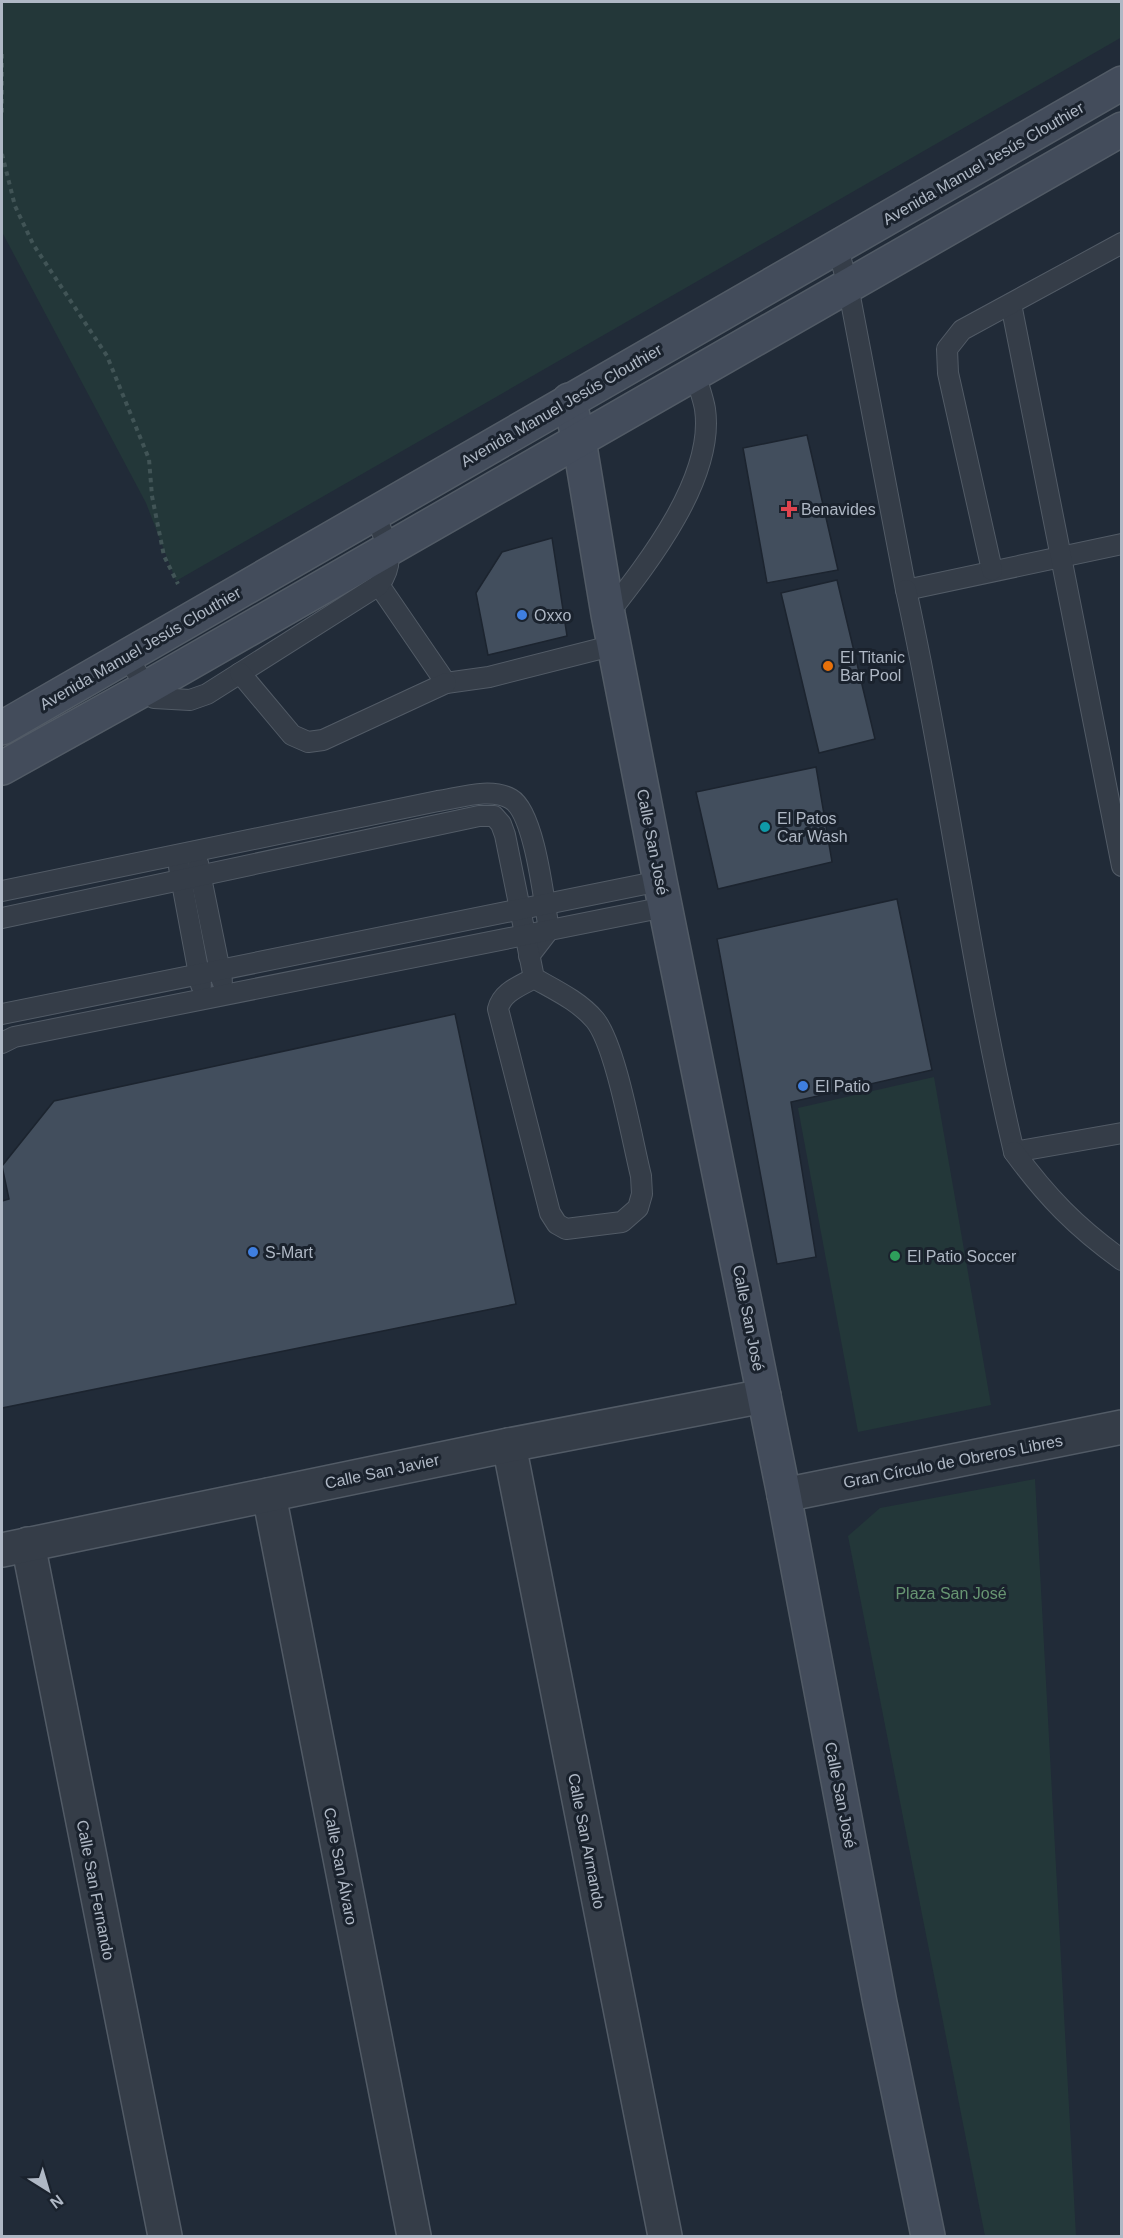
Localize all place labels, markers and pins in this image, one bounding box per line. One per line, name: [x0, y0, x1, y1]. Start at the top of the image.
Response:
place label: Benavides: [801, 501, 876, 518]
marker: Benavides: [782, 502, 796, 516]
place label: Oxxo: [534, 607, 571, 624]
marker: Oxxo: [515, 608, 529, 622]
place label: El Titanic Bar Pool: [840, 649, 905, 684]
marker: El Titanic Bar Pool: [821, 659, 835, 673]
place label: El Patos Car Wash: [777, 810, 848, 845]
marker: El Patos Car Wash: [758, 820, 772, 834]
place label: El Patio: [815, 1078, 870, 1095]
marker: El Patio: [796, 1079, 810, 1093]
place label: S-Mart: [265, 1244, 314, 1261]
marker: S-Mart: [246, 1245, 260, 1259]
place label: El Patio Soccer: [907, 1248, 1017, 1265]
marker: El Patio Soccer: [888, 1249, 902, 1263]

